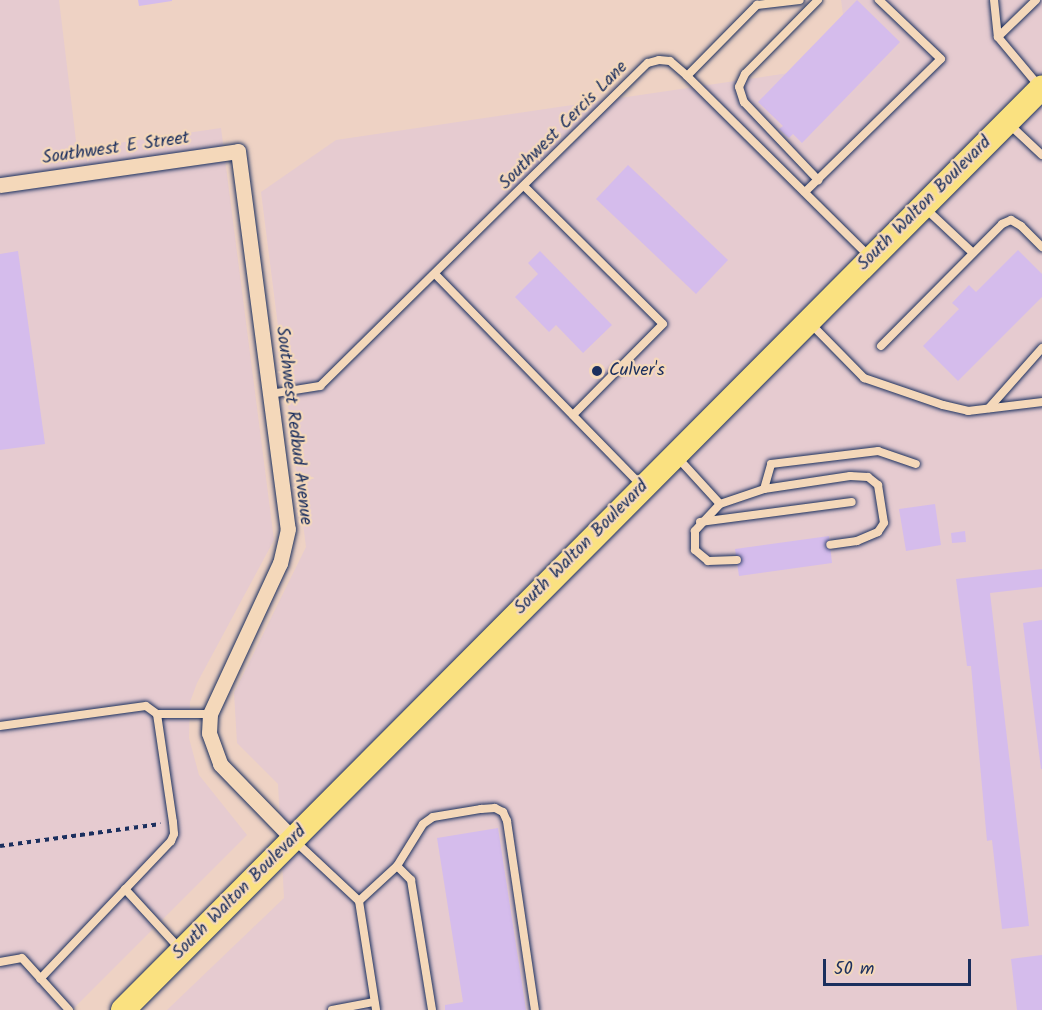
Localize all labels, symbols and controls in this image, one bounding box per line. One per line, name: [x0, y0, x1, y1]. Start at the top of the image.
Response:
street label: Southwest Cercis Lane: [495, 57, 633, 195]
street label: Southwest E Street: [41, 128, 191, 170]
street label: South Walton Boulevard: [853, 132, 997, 276]
street label: Southwest Redbud Avenue: [270, 325, 316, 527]
place label: Culver's: [609, 360, 665, 382]
marker: Culver's: [590, 364, 604, 378]
street label: South Walton Boulevard: [510, 476, 654, 620]
street label: South Walton Boulevard: [168, 821, 312, 965]
scale bar: [826, 947, 974, 985]
text: 50 m: [834, 955, 874, 984]

